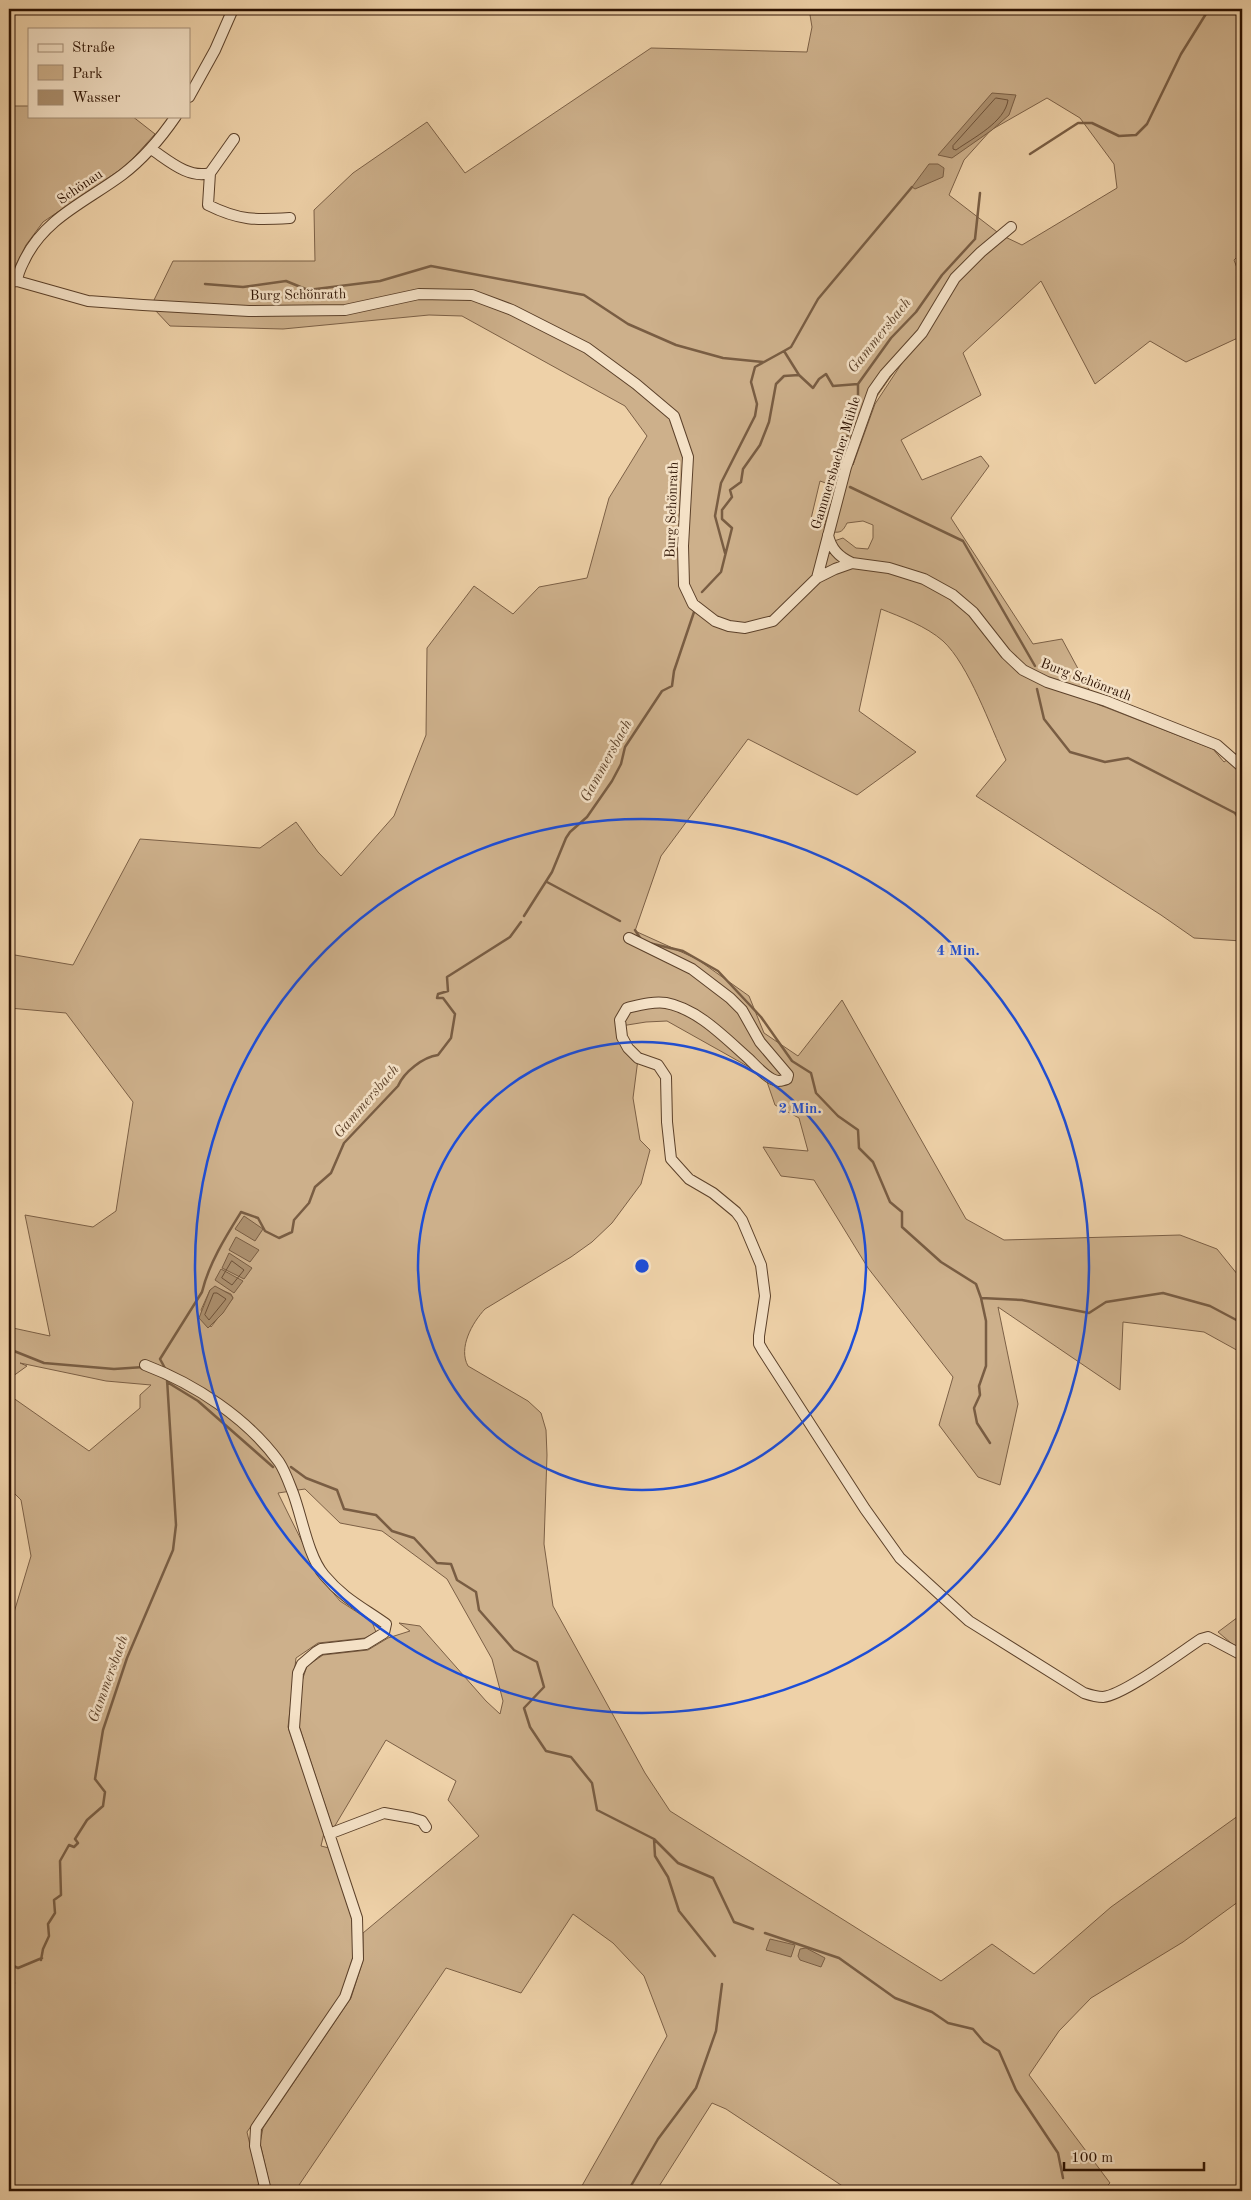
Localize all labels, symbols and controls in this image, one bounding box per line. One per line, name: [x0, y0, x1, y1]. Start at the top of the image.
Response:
legend: [28, 28, 190, 118]
text: Straße: [72, 41, 115, 56]
text: Park: [72, 67, 103, 82]
text: Wasser: [72, 91, 120, 106]
street label: Schönau: [55, 167, 106, 207]
street label: Burg Schönrath: [250, 287, 347, 303]
water label: Gammersbach: [845, 295, 915, 376]
street label: Gammersbacher Mühle: [809, 395, 863, 531]
street label: Burg Schönrath: [663, 461, 681, 558]
street label: Burg Schönrath: [1038, 656, 1134, 704]
water label: Gammersbach: [578, 717, 636, 805]
text: 4 Min.: [936, 944, 980, 959]
water label: Gammersbach: [331, 1062, 403, 1141]
text: 2 Min.: [778, 1102, 822, 1117]
centre of rings: [633, 1257, 651, 1275]
water label: Gammersbach: [86, 1633, 132, 1725]
scale bar: [1064, 2140, 1204, 2172]
text: 100 m: [1071, 2151, 1113, 2166]

